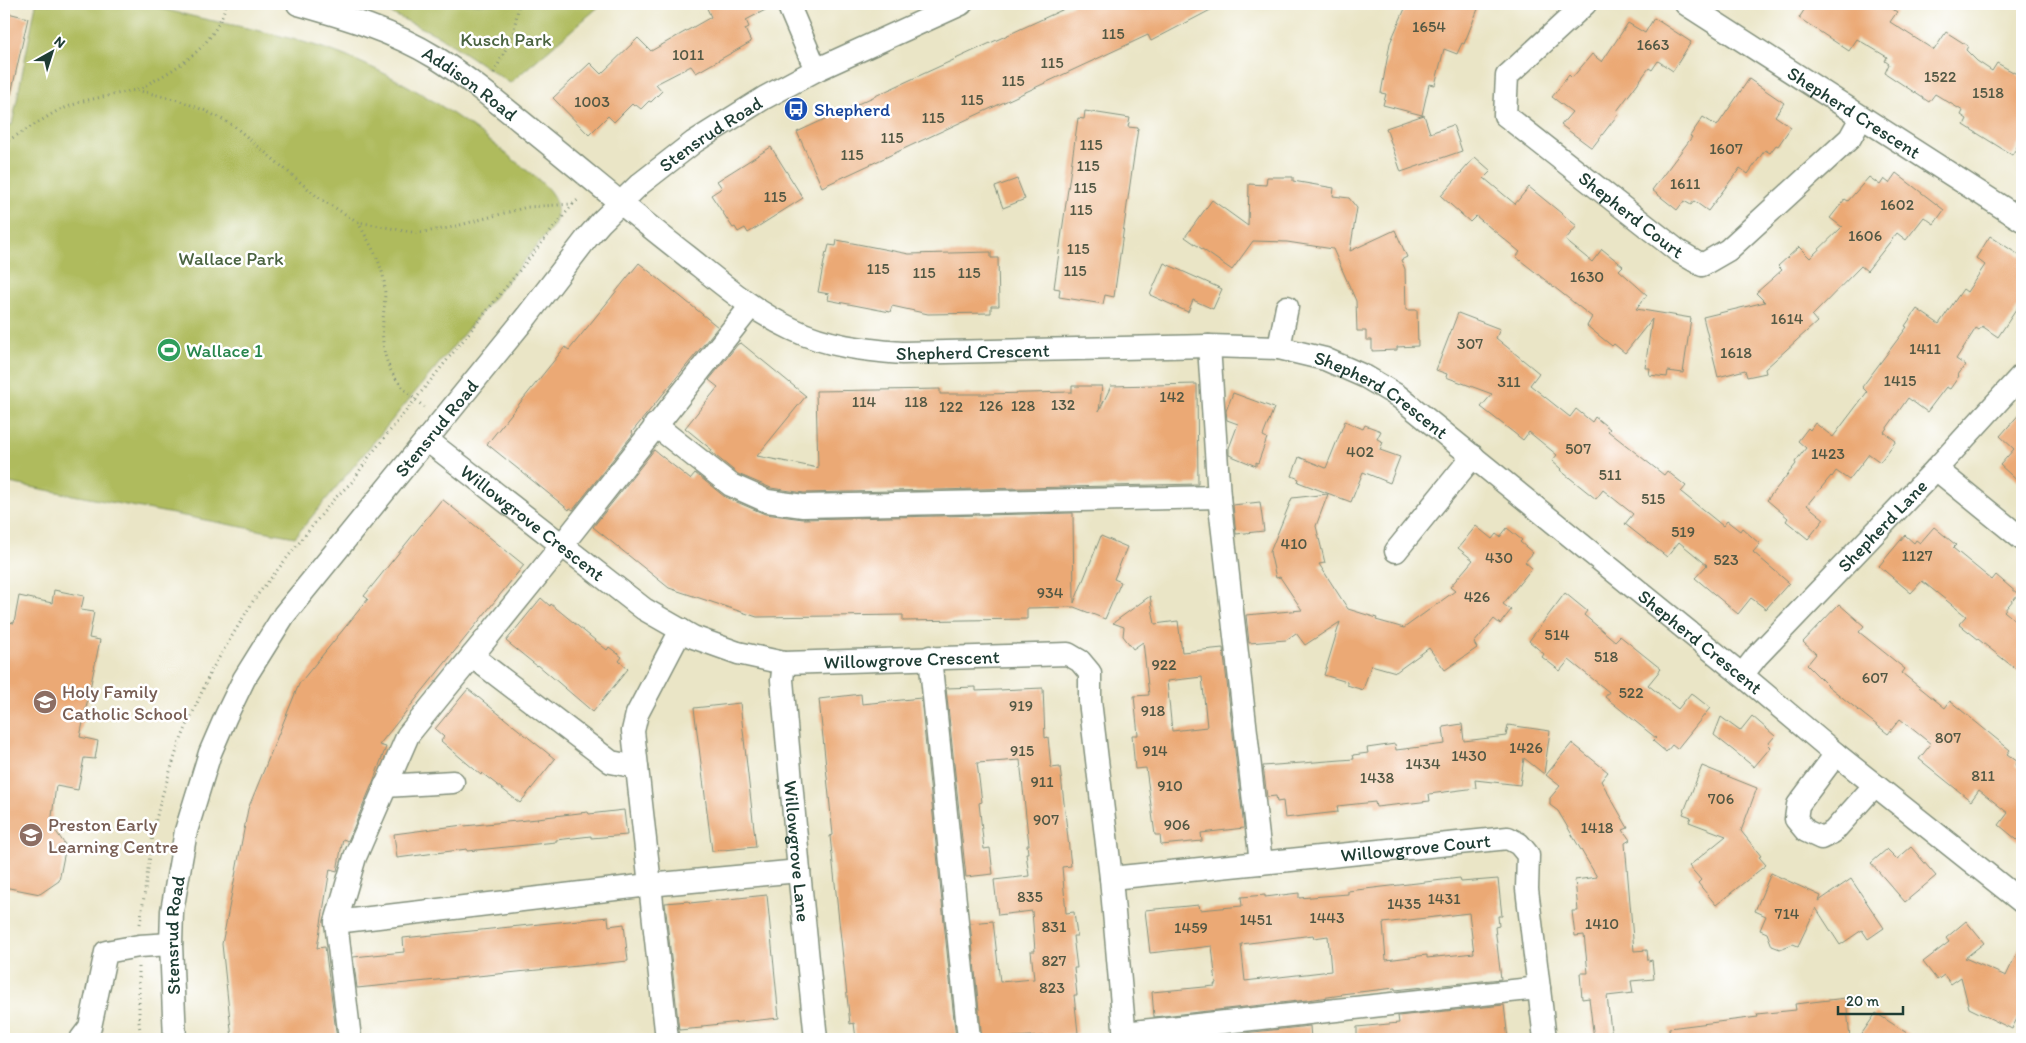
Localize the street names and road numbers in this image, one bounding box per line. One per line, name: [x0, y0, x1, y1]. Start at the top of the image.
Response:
street label: Addison Road: [418, 41, 522, 125]
street label: Shepherd Crescent: [1783, 61, 1925, 163]
street label: Stensrud Road: [654, 90, 767, 176]
street label: Shepherd Court: [1574, 166, 1688, 263]
street label: Shepherd Crescent: [895, 338, 1050, 365]
street label: Shepherd Crescent: [1312, 345, 1453, 444]
street label: Stensrud Road: [390, 374, 483, 481]
street label: Willowgrove Crescent: [456, 459, 609, 586]
street label: Shepherd Lane: [1832, 474, 1932, 577]
street label: Shepherd Crescent: [1634, 584, 1767, 699]
street label: Willowgrove Crescent: [823, 645, 1000, 673]
street label: Willowgrove Lane: [779, 779, 816, 923]
street label: Willowgrove Court: [1339, 828, 1491, 866]
street label: Stensrud Road: [159, 873, 190, 995]

